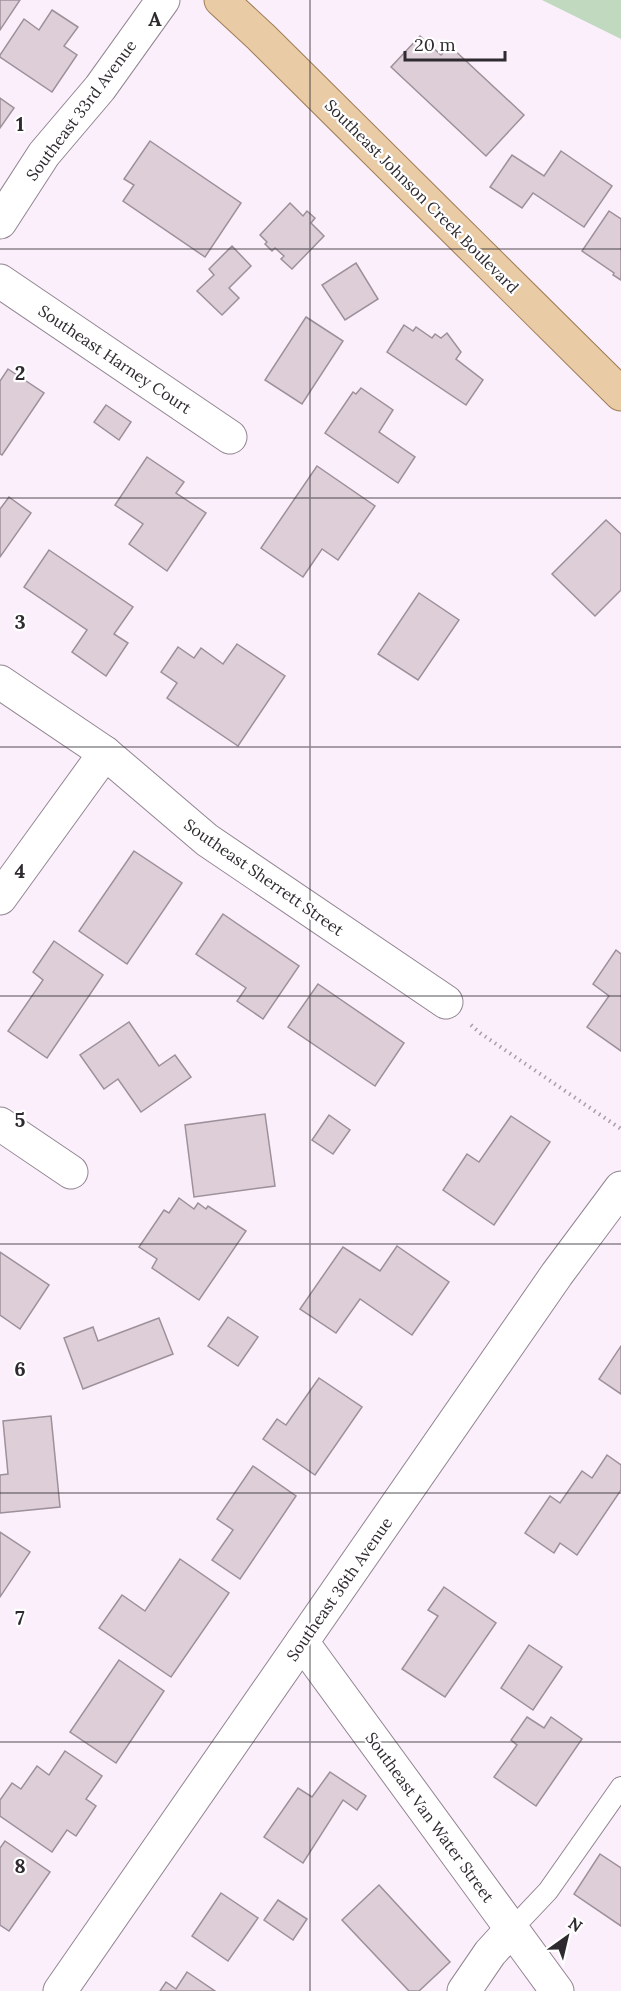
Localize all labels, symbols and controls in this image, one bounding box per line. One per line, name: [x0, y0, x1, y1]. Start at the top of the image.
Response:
text: A: [148, 6, 162, 31]
scale bar: [405, 24, 506, 62]
text: 20 m: [414, 33, 456, 56]
street label: Southeast 33rd Avenue: [22, 35, 141, 184]
street label: Southeast Johnson Creek Boulevard: [321, 95, 523, 297]
text: 1: [16, 111, 24, 136]
street label: Southeast Harney Court: [35, 300, 196, 418]
text: 2: [15, 360, 25, 385]
text: 3: [14, 609, 26, 634]
street label: Southeast Sherrett Street: [180, 814, 348, 940]
text: 4: [15, 858, 26, 883]
text: 5: [15, 1107, 26, 1132]
text: 6: [14, 1356, 26, 1381]
street label: Southeast 36th Avenue: [282, 1513, 396, 1665]
text: 7: [15, 1605, 25, 1630]
street label: Southeast Van Water Street: [362, 1728, 499, 1907]
text: 8: [14, 1853, 26, 1878]
north arrow: [537, 1907, 597, 1967]
text: N: [565, 1913, 586, 1936]

